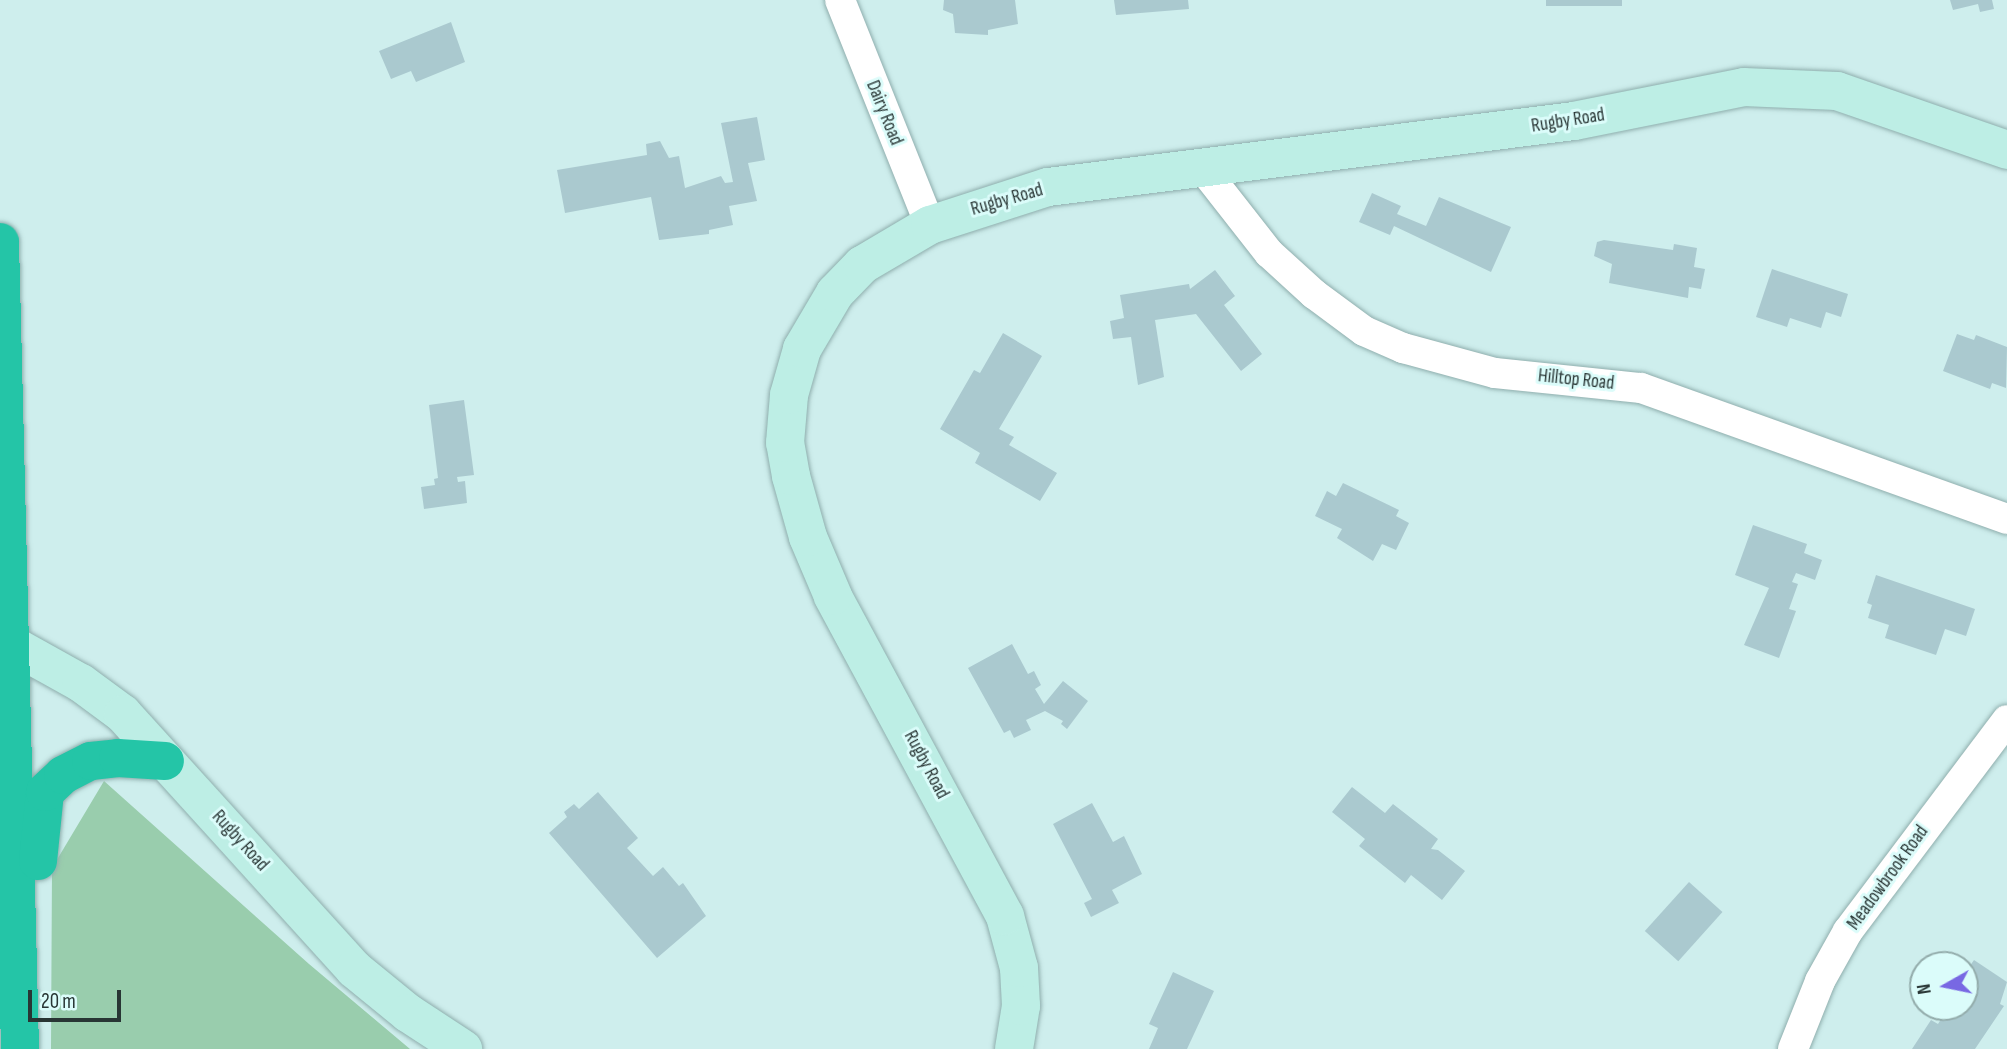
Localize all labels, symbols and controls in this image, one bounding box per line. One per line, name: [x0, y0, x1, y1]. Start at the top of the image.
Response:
street label: Dairy Road: [861, 77, 907, 149]
street label: Rugby Road: [1530, 104, 1606, 138]
street label: Rugby Road: [968, 179, 1046, 221]
street label: Hilltop Road: [1537, 365, 1615, 395]
street label: Rugby Road: [899, 727, 953, 803]
street label: Rugby Road: [207, 806, 273, 876]
street label: Meadowbrook Road: [1843, 821, 1933, 935]
north arrow: [1909, 951, 1979, 1021]
scale bar: [32, 976, 124, 1020]
text: N: [1913, 982, 1937, 996]
text: 20 m: [41, 989, 76, 1014]

